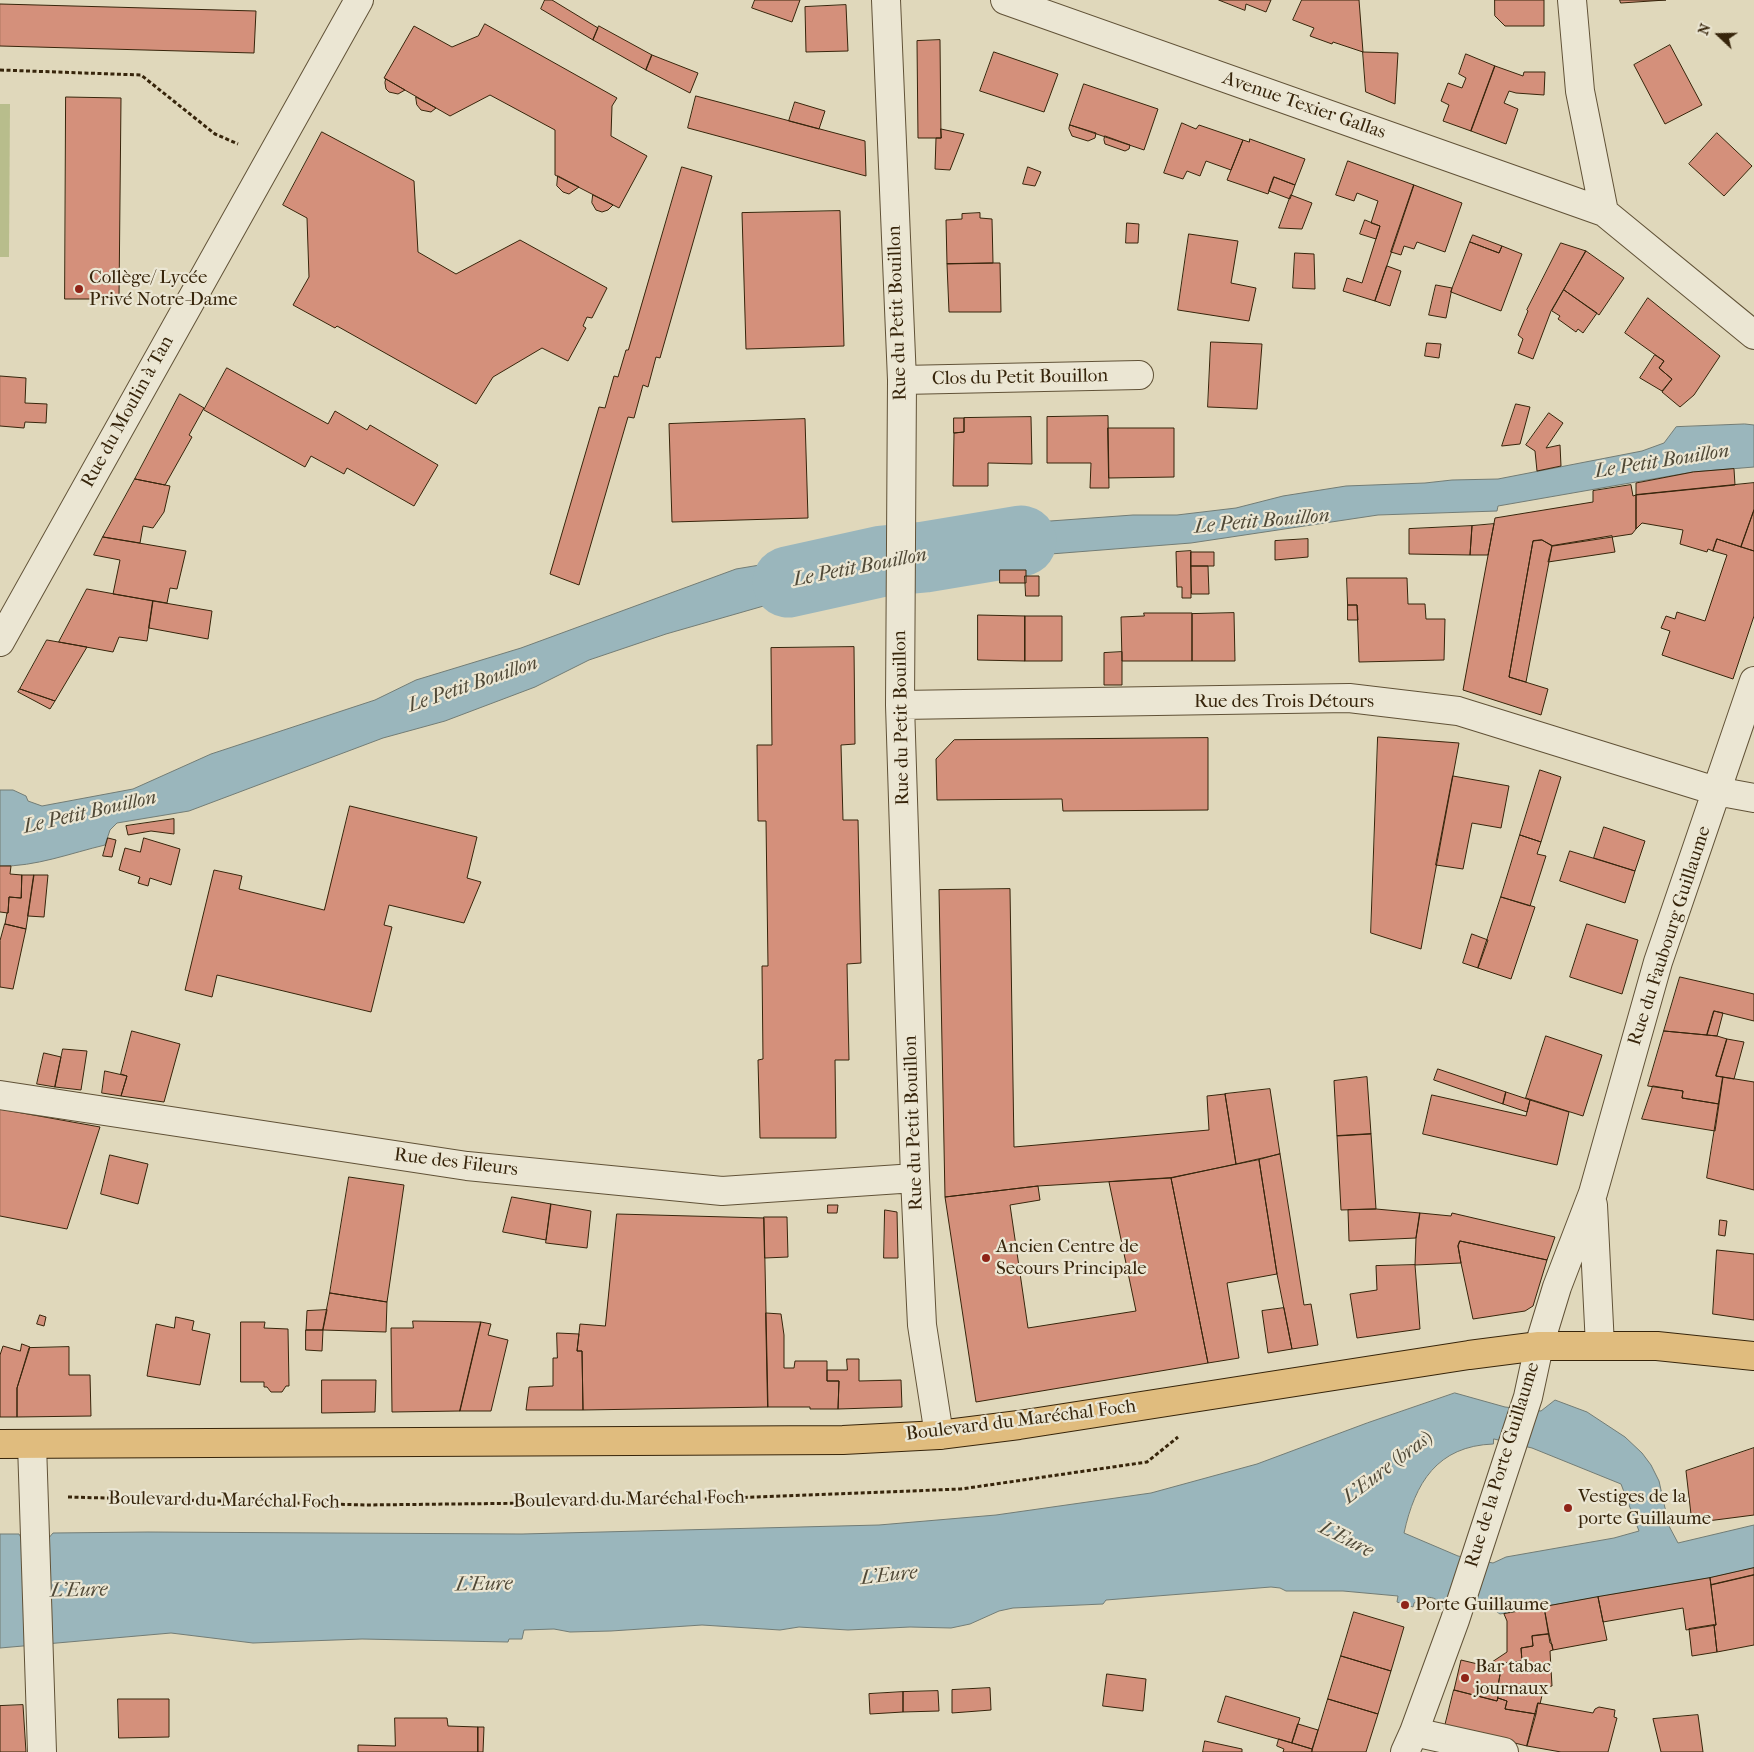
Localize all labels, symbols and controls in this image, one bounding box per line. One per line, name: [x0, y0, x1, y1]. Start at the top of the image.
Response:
north arrow: [1694, 10, 1744, 60]
text: N: [1695, 21, 1714, 37]
street label: Avenue Texier Gallas: [1219, 67, 1389, 145]
street label: Rue du Petit Bouillon: [884, 225, 912, 401]
place label: Collège/ Lycée Privé Notre-Dame: [89, 267, 238, 311]
marker: Collège/ Lycée Privé Notre-Dame: [73, 283, 85, 295]
street label: Rue du Moulin à Tan: [77, 332, 179, 492]
street label: Clos du Petit Bouillon: [932, 365, 1108, 391]
water label: Le Petit Bouillon: [1593, 440, 1731, 484]
water label: Le Petit Bouillon: [1193, 504, 1331, 540]
water label: Le Petit Bouillon: [791, 543, 929, 593]
street label: Rue du Petit Bouillon: [889, 630, 915, 806]
water label: Le Petit Bouillon: [405, 652, 541, 718]
street label: Rue des Trois Détours: [1194, 691, 1374, 713]
water label: Le Petit Bouillon: [21, 786, 159, 840]
street label: Rue du Faubourg Guillaume: [1624, 823, 1716, 1049]
street label: Rue du Petit Bouillon: [900, 1035, 928, 1211]
street label: Rue des Fileurs: [393, 1144, 519, 1182]
place label: Ancien Centre de Secours Principale: [996, 1236, 1147, 1280]
marker: Ancien Centre de Secours Principale: [980, 1252, 992, 1264]
street label: Rue de la Porte Guillaume: [1461, 1360, 1545, 1570]
street label: Boulevard du Maréchal Foch: [905, 1396, 1137, 1446]
water label: L'Eure (bras): [1338, 1426, 1438, 1510]
place label: Vestiges de la porte Guillaume: [1578, 1486, 1711, 1530]
street label: Boulevard du Maréchal Foch: [513, 1487, 745, 1513]
street label: Boulevard du Maréchal Foch: [108, 1488, 340, 1514]
marker: Vestiges de la porte Guillaume: [1562, 1502, 1574, 1514]
water label: L'Eure: [1315, 1516, 1377, 1564]
water label: L'Eure: [859, 1561, 919, 1591]
water label: L'Eure: [455, 1573, 513, 1597]
water label: L'Eure: [50, 1579, 108, 1603]
place label: Porte Guillaume: [1415, 1594, 1549, 1616]
marker: Porte Guillaume: [1399, 1599, 1411, 1611]
place label: Bar tabac journaux: [1475, 1656, 1551, 1700]
marker: Bar tabac journaux: [1459, 1672, 1471, 1684]

